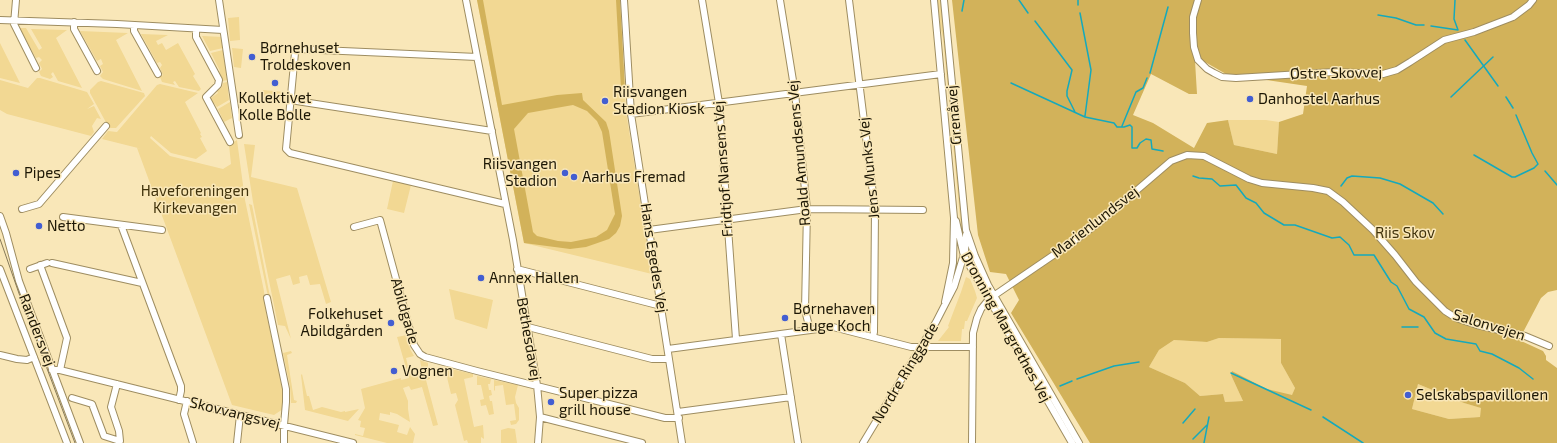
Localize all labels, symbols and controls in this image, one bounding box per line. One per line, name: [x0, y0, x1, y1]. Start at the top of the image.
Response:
place label: Børnehuset Troldeskoven: [260, 39, 351, 74]
marker: Børnehuset Troldeskoven: [247, 52, 257, 62]
street label: Østre Skovvej: [1290, 63, 1382, 83]
marker: Kollektivet Kolle Bolle: [270, 78, 280, 88]
street label: Roald Amundsens Vej: [784, 79, 814, 227]
place label: Riisvangen Stadion Kiosk: [613, 83, 705, 118]
street label: Grenåvej: [942, 84, 966, 146]
place label: Kollektivet Kolle Bolle: [239, 89, 311, 124]
place label: Danhostel Aarhus: [1258, 90, 1380, 108]
marker: Danhostel Aarhus: [1245, 94, 1255, 104]
marker: Riisvangen Stadion Kiosk: [600, 96, 610, 106]
street label: Fridtjof Nansens Vej: [709, 100, 737, 238]
street label: Jens Munks Vej: [855, 116, 883, 220]
place label: Riisvangen Stadion: [483, 155, 557, 190]
place label: Pipes: [24, 164, 61, 182]
marker: Pipes: [11, 168, 21, 178]
marker: Riisvangen Stadion: [560, 168, 570, 178]
place label: Aarhus Fremad: [582, 168, 685, 186]
marker: Aarhus Fremad: [569, 172, 579, 182]
park label: Haveforeningen Kirkevangen: [141, 182, 249, 217]
street label: Marienlundsvej: [1048, 182, 1142, 262]
street label: Hans Egedes Vej: [636, 202, 672, 314]
place label: Netto: [47, 217, 86, 235]
marker: Netto: [34, 221, 44, 231]
park label: Riis Skov: [1375, 224, 1435, 242]
street label: Dronning Margrethes Vej: [957, 249, 1055, 405]
place label: Annex Hallen: [489, 269, 579, 287]
marker: Annex Hallen: [476, 273, 486, 283]
street label: Abildgade: [387, 276, 423, 346]
street label: Randersvej: [15, 291, 59, 369]
street label: Bethesdavej: [513, 296, 545, 382]
place label: Børnehaven Lauge Koch: [793, 300, 875, 335]
place label: Folkehuset Abildgården: [301, 305, 383, 340]
street label: Salonvejen: [1451, 305, 1527, 345]
marker: Børnehaven Lauge Koch: [780, 313, 790, 323]
marker: Folkehuset Abildgården: [386, 318, 396, 328]
street label: Nordre Ringgade: [868, 319, 942, 427]
place label: Vognen: [402, 362, 453, 380]
marker: Vognen: [389, 366, 399, 376]
place label: Super pizza grill house: [559, 384, 638, 419]
place label: Selskabspavillonen: [1416, 386, 1548, 404]
marker: Selskabspavillonen: [1403, 390, 1413, 400]
street label: Skovvangsvej: [188, 393, 282, 433]
marker: Super pizza grill house: [546, 397, 556, 407]

